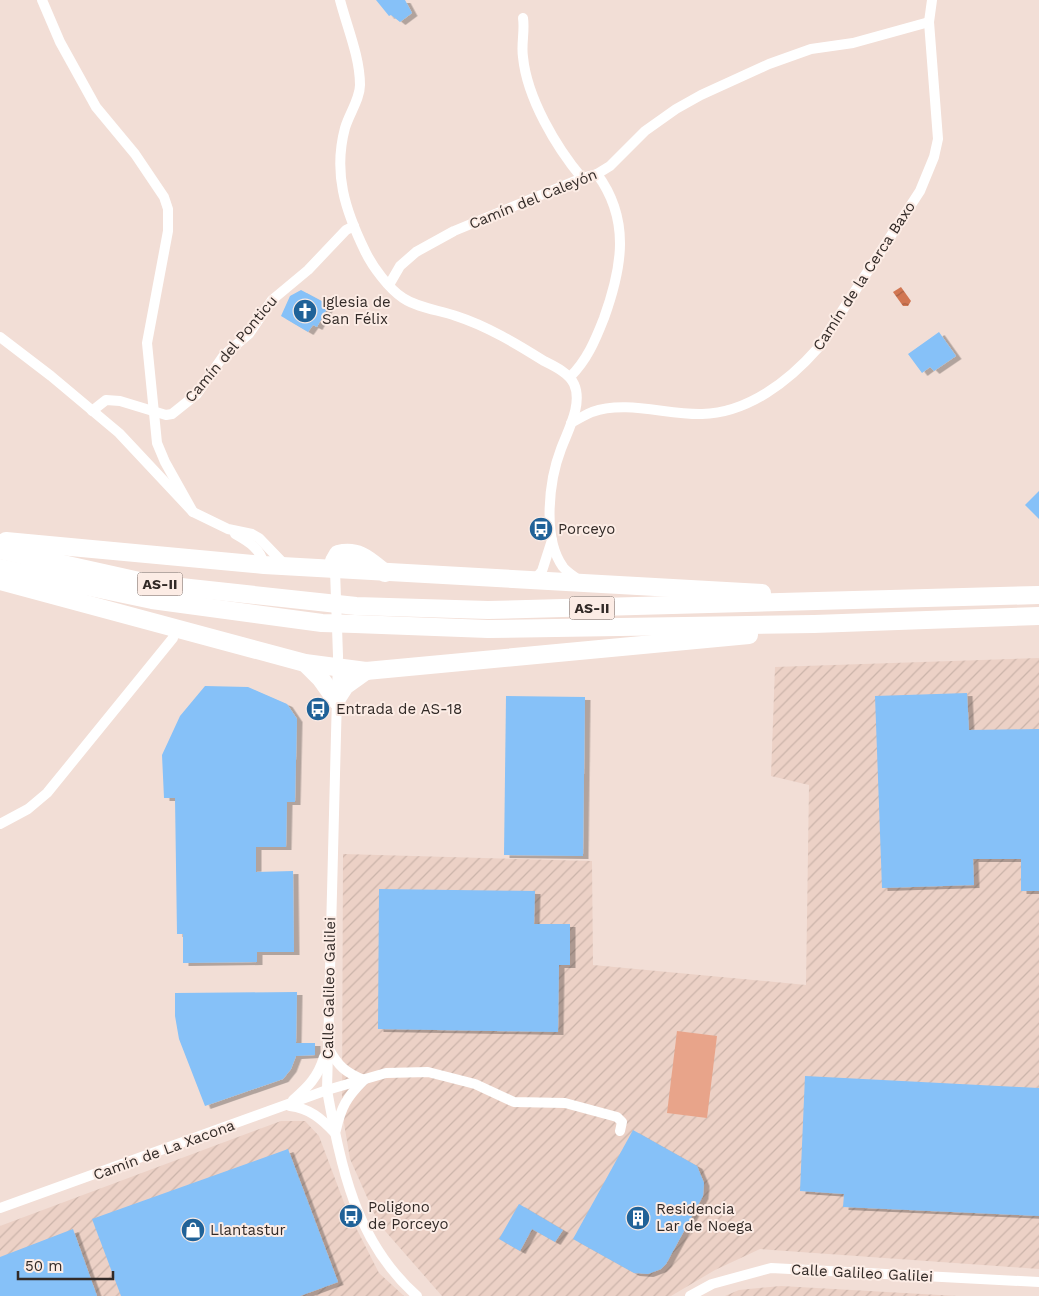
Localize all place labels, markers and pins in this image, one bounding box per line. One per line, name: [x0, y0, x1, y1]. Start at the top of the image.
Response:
place label: Iglesia de San Félix: [322, 293, 391, 328]
church icon: Iglesia de San Félix: [292, 298, 318, 324]
bus stop icon: Porceyo: [528, 516, 554, 542]
place label: Porceyo: [558, 520, 615, 538]
bus stop icon: Entrada de AS-18: [305, 696, 331, 722]
place label: Entrada de AS-18: [336, 700, 462, 718]
place label: Poligono de Porceyo: [368, 1198, 449, 1233]
place label: Residencia Lar de Noega: [656, 1200, 753, 1235]
bus stop icon: Poligono de Porceyo: [338, 1203, 364, 1229]
building icon: Residencia Lar de Noega: [625, 1205, 651, 1231]
shop icon: Llantastur: [180, 1217, 206, 1243]
place label: Llantastur: [210, 1221, 286, 1239]

